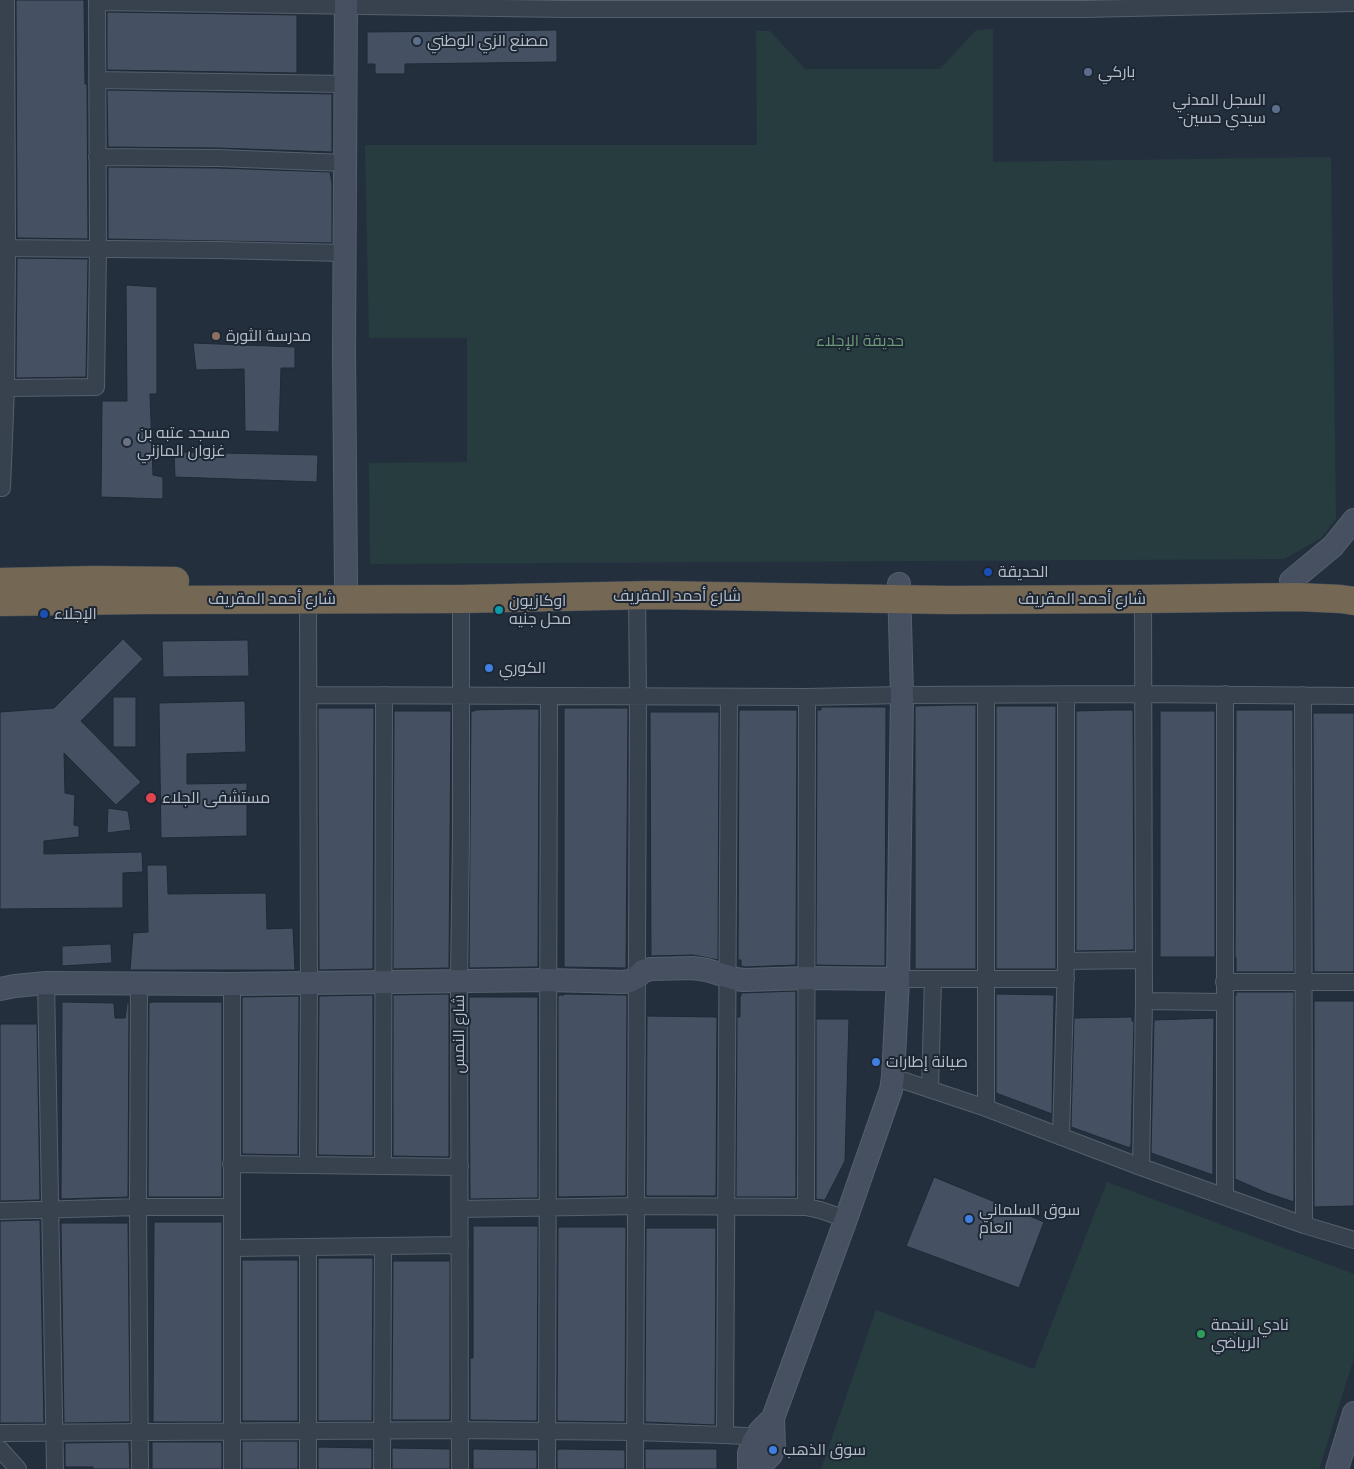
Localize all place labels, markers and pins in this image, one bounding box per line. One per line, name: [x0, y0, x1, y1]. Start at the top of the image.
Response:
place label: مصنع الزي الوطني: [427, 31, 549, 51]
marker: مصنع الزي الوطني: [411, 35, 423, 47]
place label: باركي: [1098, 62, 1135, 82]
marker: باركي: [1082, 66, 1094, 78]
place label: السجل المدني -سيدي حسين: [1173, 90, 1266, 128]
marker: السجل المدني -سيدي حسين: [1270, 103, 1282, 115]
place label: مدرسة الثورة: [226, 326, 311, 346]
marker: مدرسة الثورة: [210, 330, 222, 342]
place label: مسجد عتبه بن غزوان المازني: [137, 423, 230, 461]
marker: مسجد عتبه بن غزوان المازني: [121, 436, 133, 448]
place label: الحديقة: [998, 562, 1049, 582]
marker: الحديقة: [982, 566, 994, 578]
place label: اوكازيون محل جنيه: [509, 591, 571, 629]
place label: الإجلاء: [54, 604, 97, 624]
marker: اوكازيون محل جنيه: [493, 604, 505, 616]
marker: الإجلاء: [38, 608, 50, 620]
place label: الكوري: [499, 658, 546, 678]
marker: الكوري: [483, 662, 495, 674]
place label: مستشفى الجلاء: [162, 788, 270, 808]
marker: مستشفى الجلاء: [144, 791, 158, 805]
place label: صيانة إطارات: [886, 1052, 968, 1072]
marker: صيانة إطارات: [870, 1056, 882, 1068]
place label: سوق السلماني العام: [979, 1200, 1080, 1238]
marker: سوق السلماني العام: [963, 1213, 975, 1225]
place label: نادي النجمة الرياضي: [1211, 1315, 1289, 1353]
marker: نادي النجمة الرياضي: [1195, 1328, 1207, 1340]
place label: سوق الذهب: [783, 1440, 866, 1460]
marker: سوق الذهب: [767, 1444, 779, 1456]

